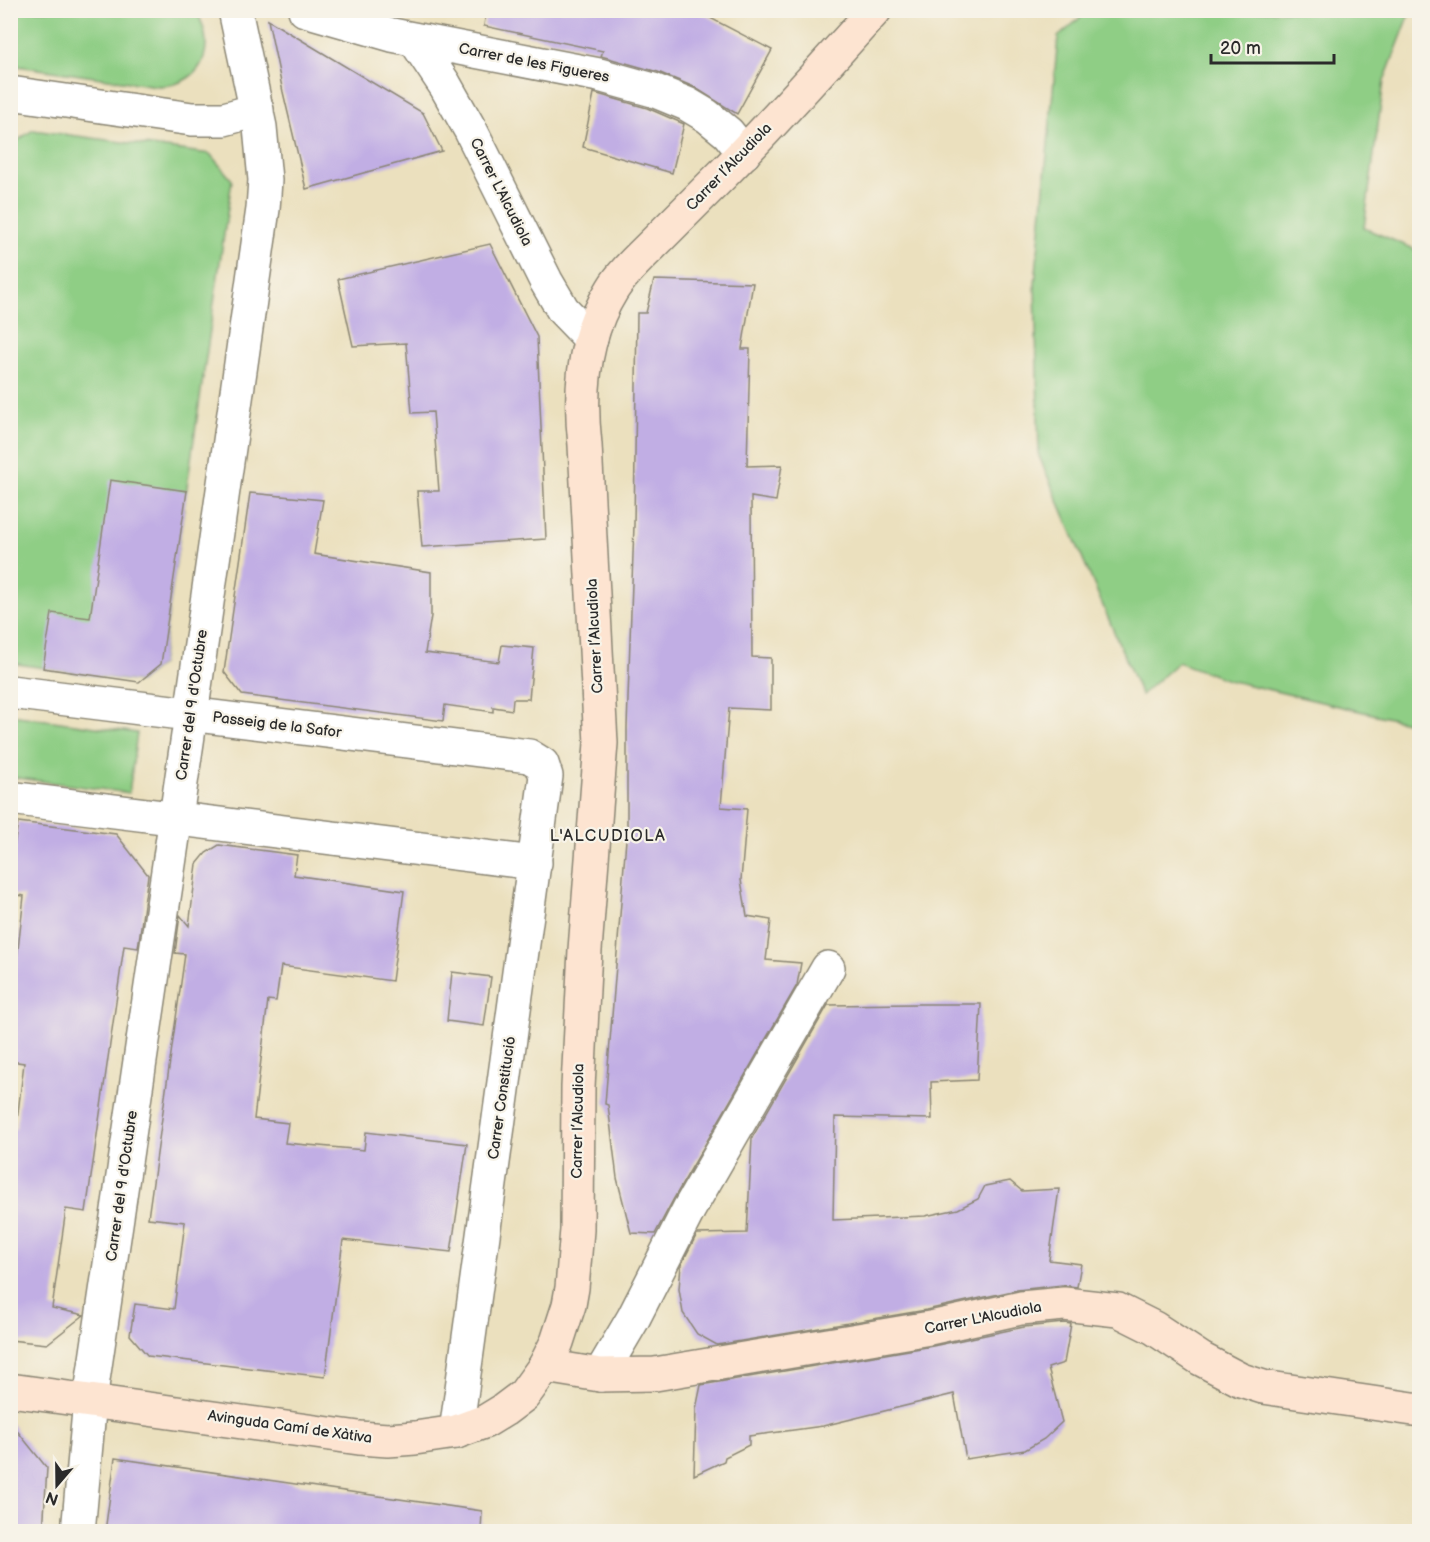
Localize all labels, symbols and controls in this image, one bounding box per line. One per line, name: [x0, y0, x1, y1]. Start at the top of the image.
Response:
scale bar: [1211, 27, 1334, 65]
text: 20 m: [1220, 38, 1261, 59]
street label: Carrer de les Figueres: [457, 39, 611, 87]
street label: Carrer l’Alcudiola: [682, 119, 776, 215]
street label: Carrer L'Alcudiola: [466, 135, 536, 249]
street label: Carrer l’Alcudiola: [582, 578, 608, 694]
street label: Carrer del 9 d'Octubre: [172, 628, 212, 782]
street label: Passeig de la Safor: [211, 708, 343, 742]
district label: L'ALCUDIOLA: [550, 827, 666, 846]
street label: Carrer Constitució: [484, 1035, 520, 1161]
street label: Carrer l’Alcudiola: [567, 1063, 589, 1179]
street label: Carrer del 9 d'Octubre: [102, 1109, 142, 1263]
street label: Carrer L'Alcudiola: [923, 1297, 1043, 1339]
street label: Avinguda Camí de Xàtiva: [207, 1406, 373, 1448]
north arrow: [27, 1455, 87, 1515]
text: N: [43, 1487, 61, 1509]

